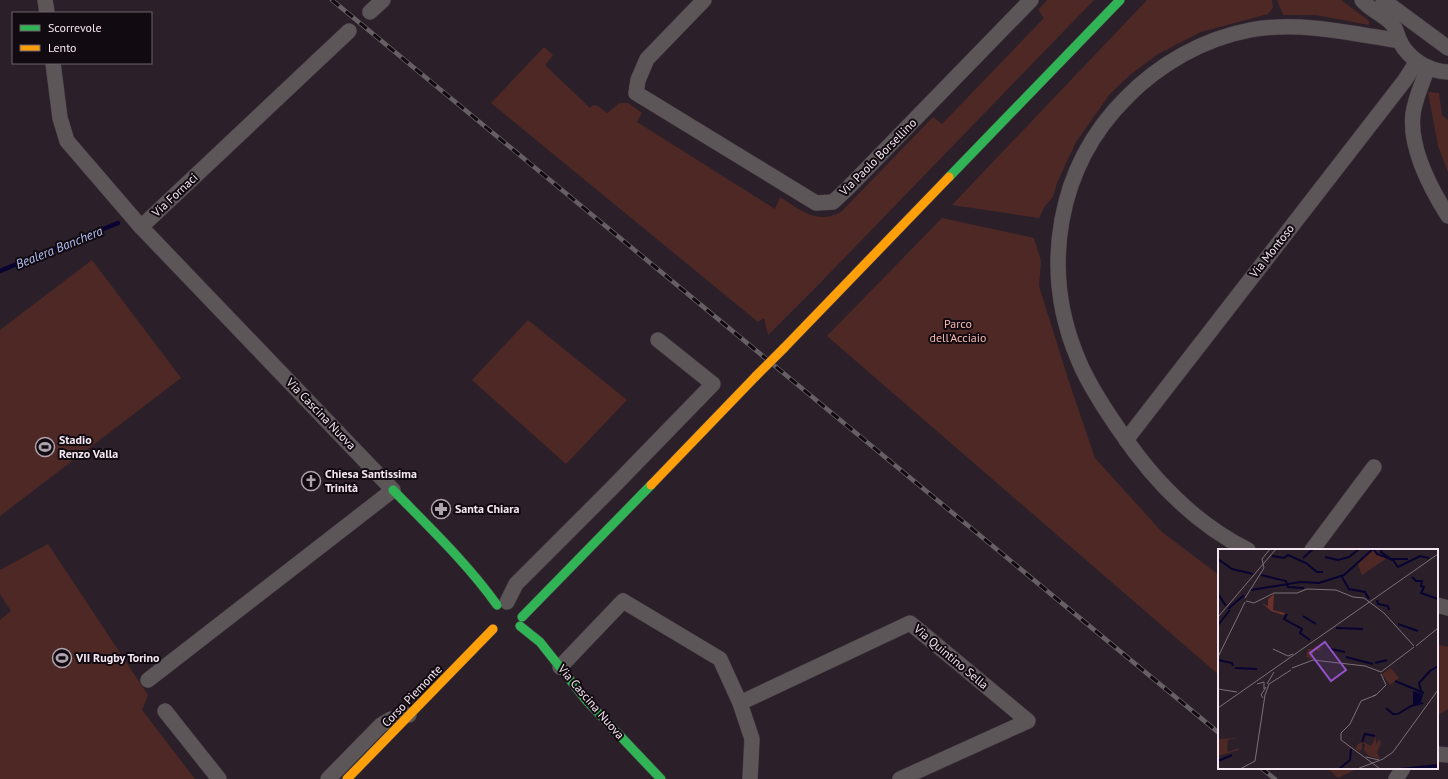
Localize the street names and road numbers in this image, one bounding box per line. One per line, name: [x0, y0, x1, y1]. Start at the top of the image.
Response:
street label: Via Paolo Borsellino: [835, 115, 919, 199]
street label: Via Fornaci: [148, 170, 201, 220]
street label: Via Montoso: [1246, 221, 1297, 281]
street label: Via Cascina Nuova: [283, 374, 359, 453]
street label: Via Quintino Sella: [910, 620, 992, 692]
street label: Via Cascina Nuova: [554, 661, 628, 742]
street label: Corso Piemonte: [378, 662, 445, 730]

